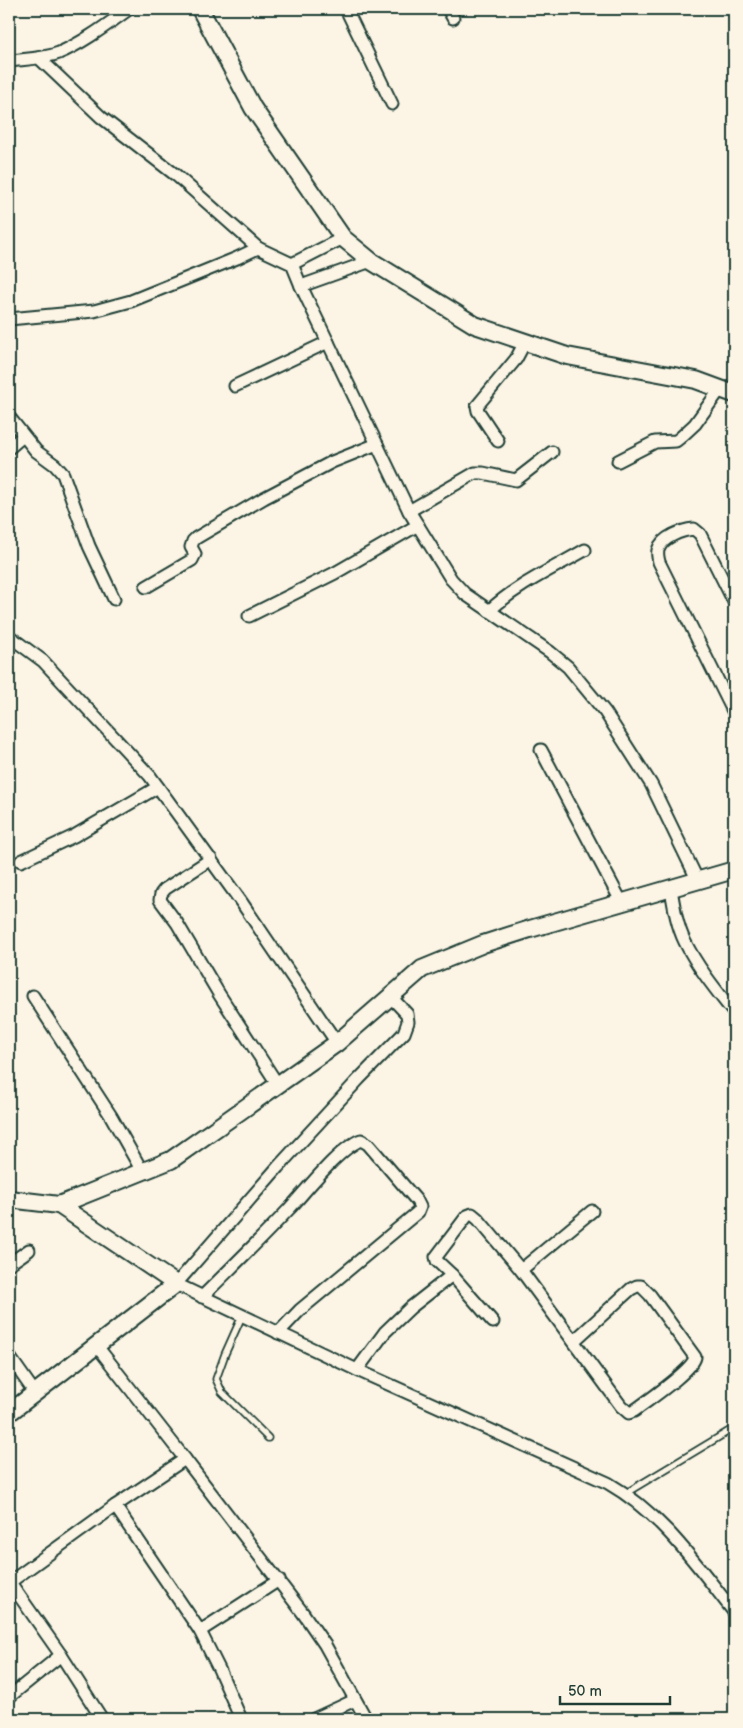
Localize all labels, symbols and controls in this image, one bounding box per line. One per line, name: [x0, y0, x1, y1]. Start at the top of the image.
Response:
scale bar: [560, 1673, 670, 1705]
text: 50 m: [568, 1682, 602, 1701]

